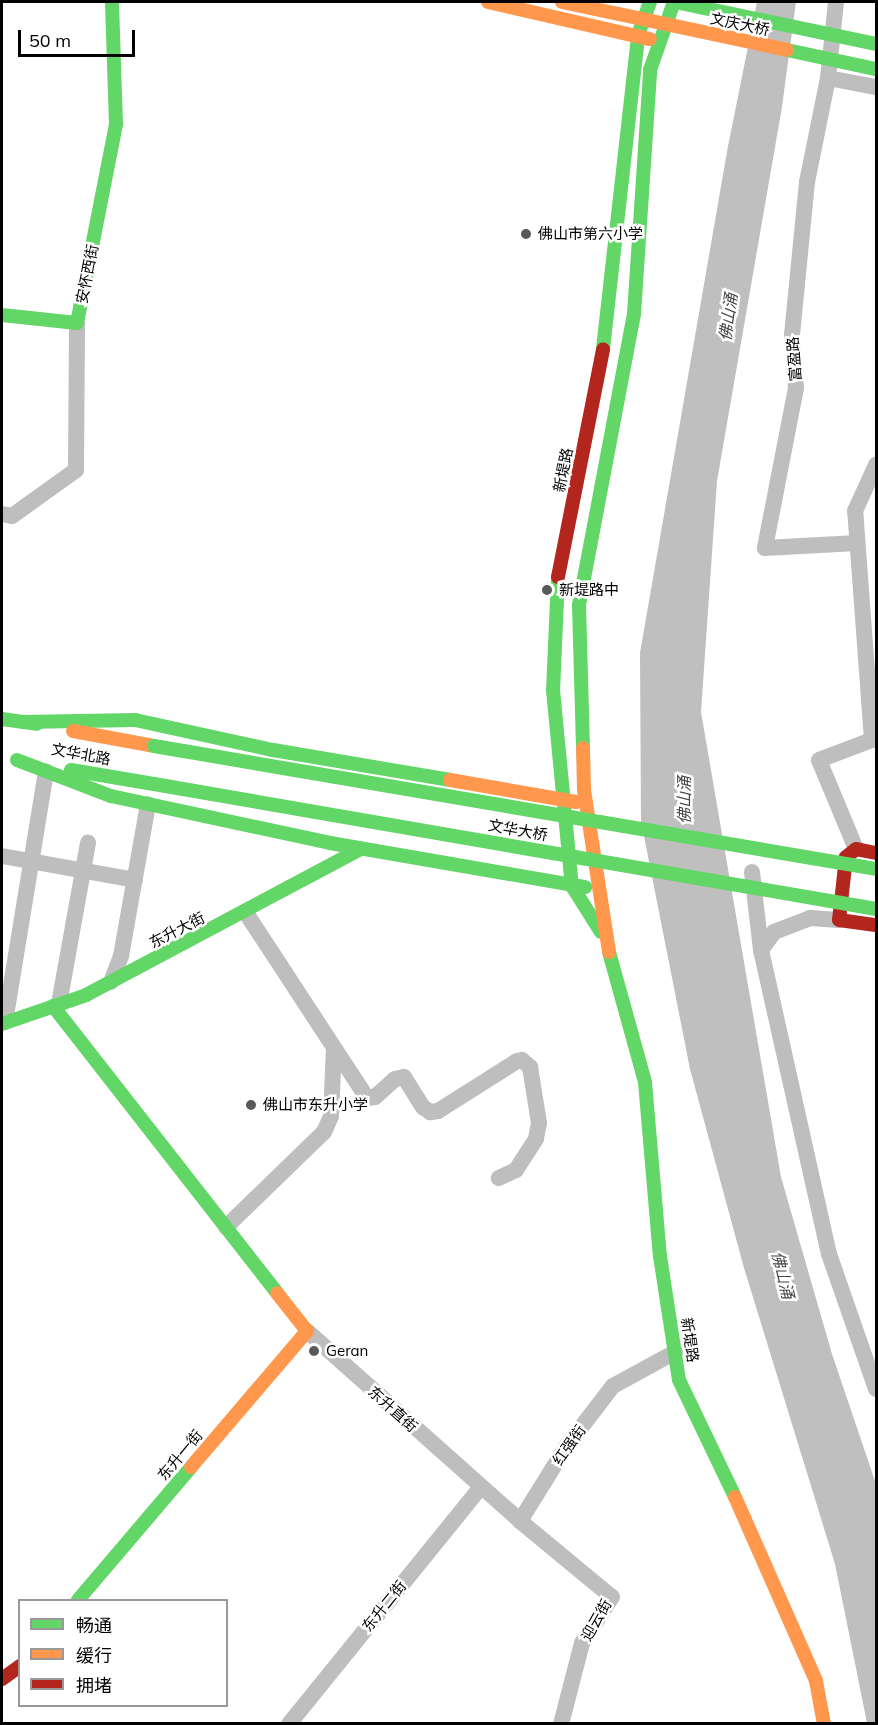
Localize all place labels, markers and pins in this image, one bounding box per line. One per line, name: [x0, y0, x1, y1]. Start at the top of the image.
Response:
place label: 佛山市第六小学: [538, 225, 643, 243]
marker: 佛山市第六小学: [519, 227, 533, 241]
place label: 新堤路中: [559, 581, 619, 599]
marker: 新堤路中: [540, 583, 554, 597]
place label: 佛山市东升小学: [263, 1096, 368, 1114]
marker: 佛山市东升小学: [244, 1098, 258, 1112]
place label: Geran: [326, 1342, 368, 1360]
marker: Geran: [307, 1344, 321, 1358]

